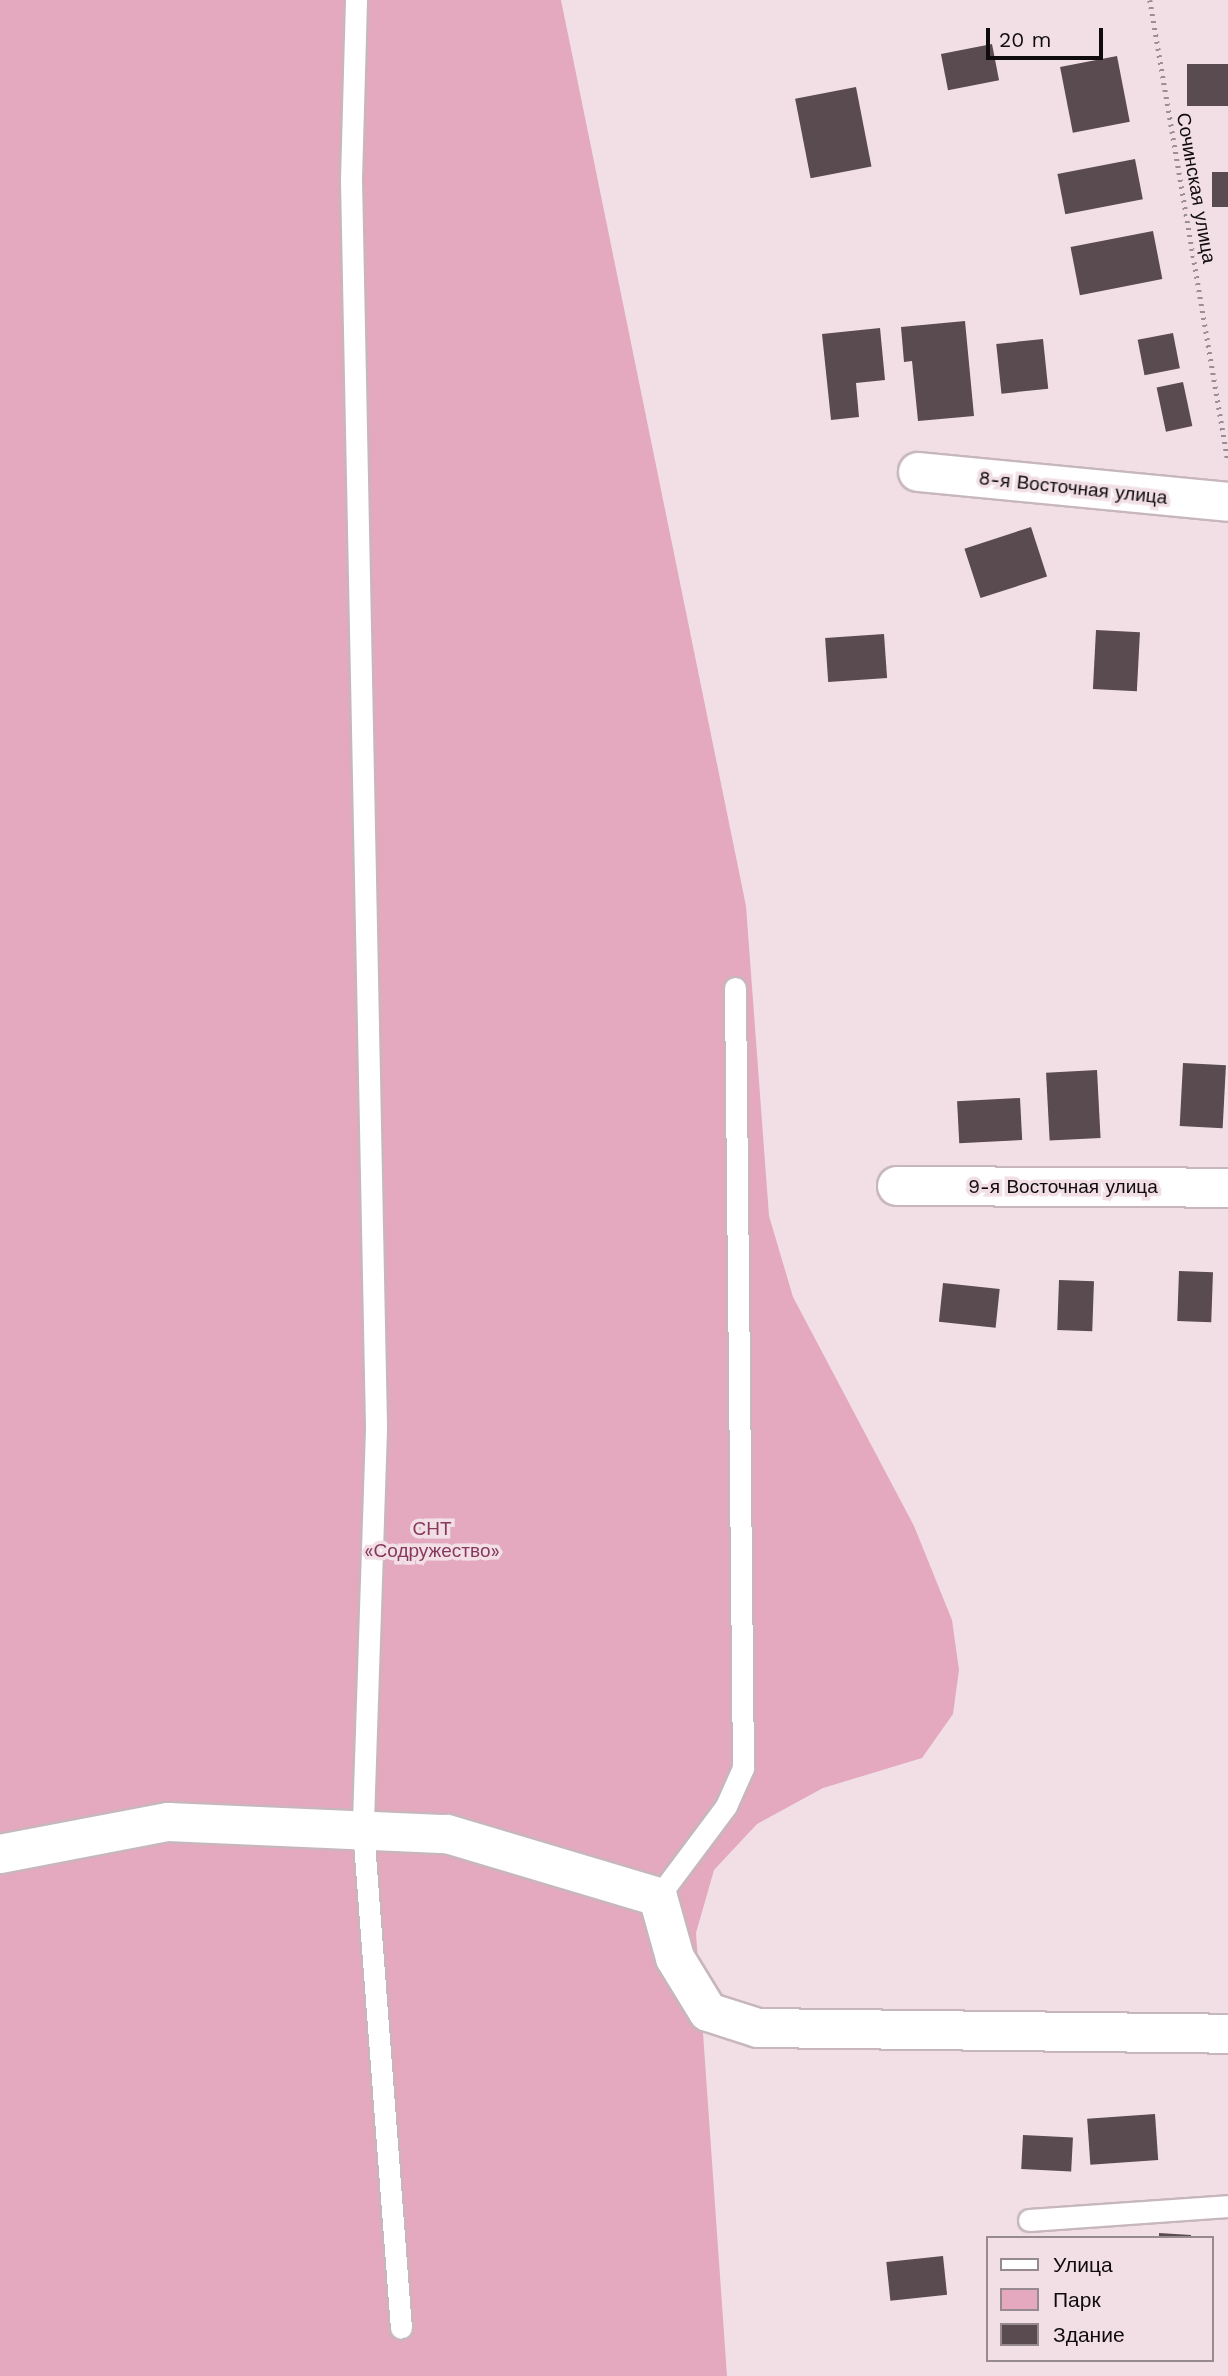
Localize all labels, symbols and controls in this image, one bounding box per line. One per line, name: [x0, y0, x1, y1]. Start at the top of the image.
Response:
scale bar: [990, 14, 1107, 58]
text: 20 m: [999, 27, 1051, 52]
street label: Сочинская улица: [1172, 111, 1220, 265]
street label: 8-я Восточная улица: [978, 467, 1168, 509]
street label: 9-я Восточная улица: [968, 1176, 1158, 1198]
park label: СНТ «Содружество»: [364, 1518, 500, 1562]
legend: [986, 2236, 1214, 2362]
text: Улица: [1053, 2252, 1113, 2277]
text: Парк: [1053, 2287, 1101, 2312]
text: Здание: [1053, 2322, 1125, 2347]

